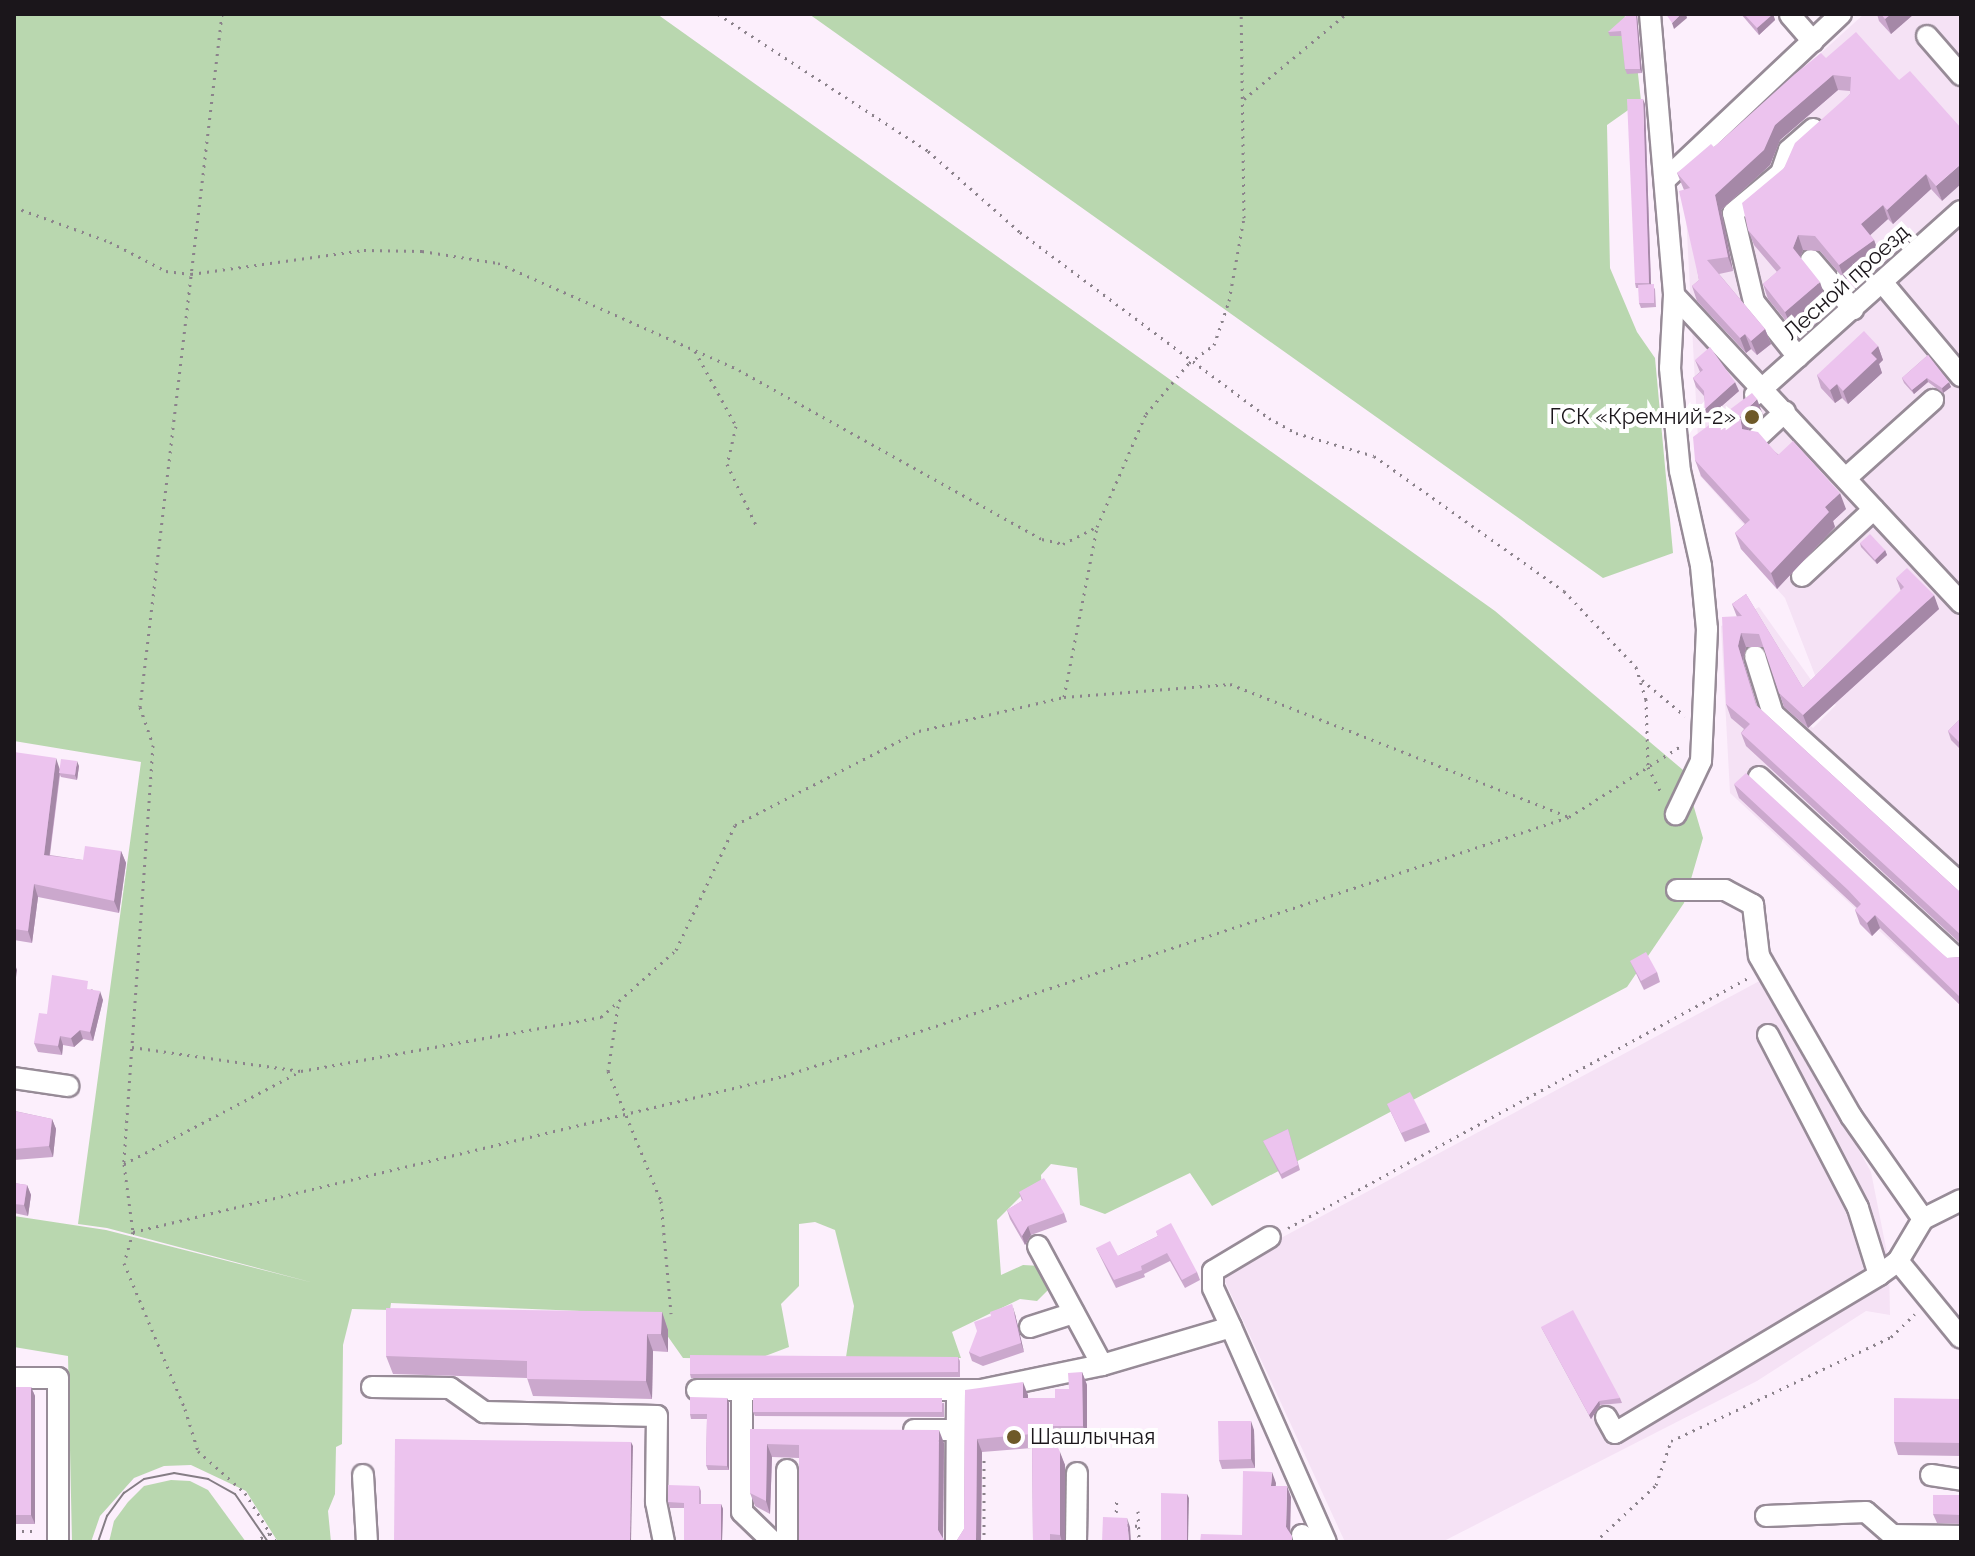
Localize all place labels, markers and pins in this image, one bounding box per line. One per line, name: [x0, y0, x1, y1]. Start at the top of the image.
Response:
place label: ГСК «Кремний-2»: [1549, 404, 1736, 430]
marker: ГСК «Кремний-2»: [1743, 408, 1761, 426]
place label: Шашлычная: [1030, 1424, 1155, 1450]
marker: Шашлычная: [1005, 1428, 1023, 1446]

